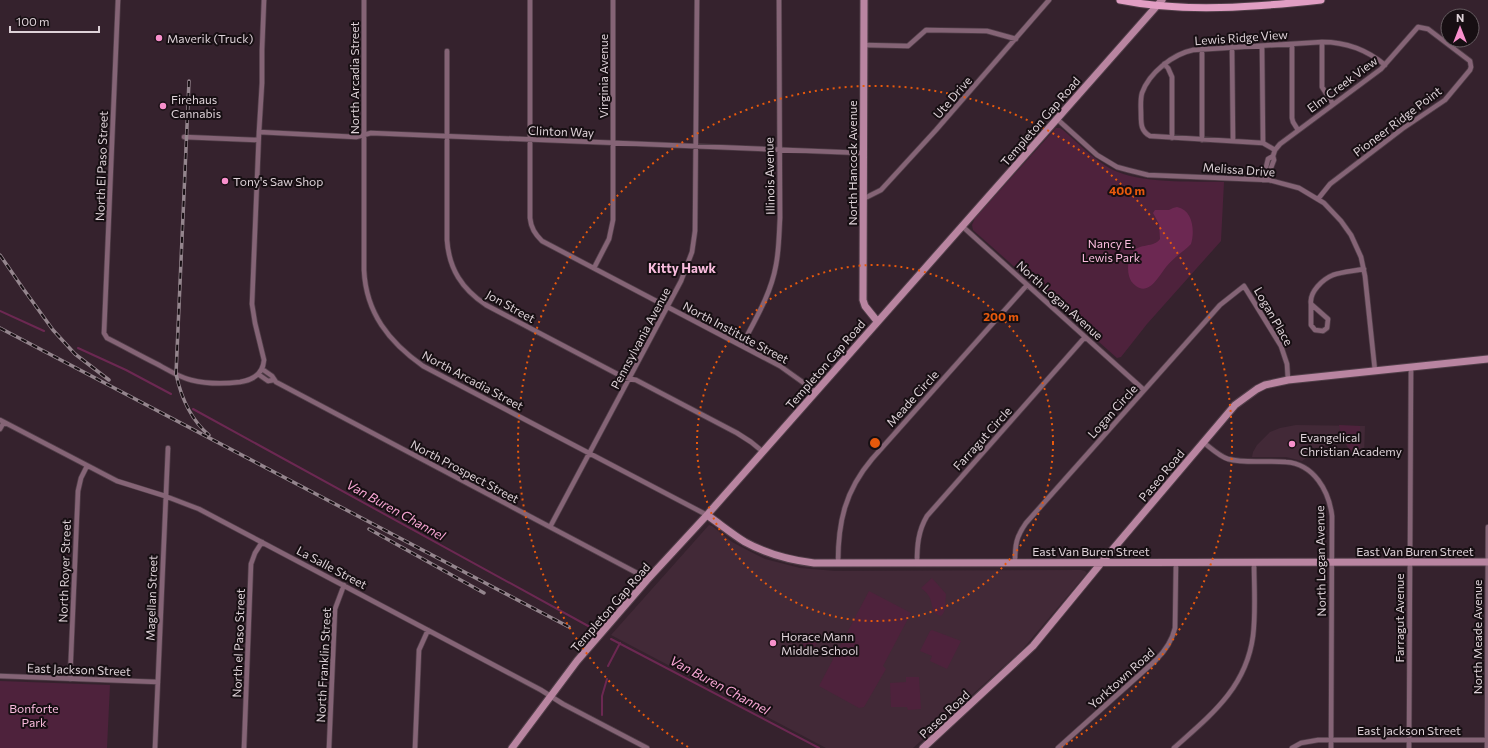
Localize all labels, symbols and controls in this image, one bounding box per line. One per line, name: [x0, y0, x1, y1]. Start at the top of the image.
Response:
scale bar: [10, 8, 99, 34]
north arrow: [1440, 8, 1480, 48]
text: N: [1456, 11, 1464, 24]
text: 100 m: [16, 14, 50, 28]
street label: North Arcadia Street: [347, 22, 361, 134]
street label: Lewis Ridge View: [1194, 27, 1289, 47]
place label: Maverik (Truck): [167, 31, 253, 45]
marker: Maverik (Truck): [154, 33, 164, 43]
street label: Virginia Avenue: [596, 34, 610, 118]
street label: Elm Creek View: [1304, 53, 1380, 115]
street label: Ute Drive: [930, 73, 974, 121]
street label: Templeton Gap Road: [997, 73, 1083, 168]
street label: Pioneer Ridge Point: [1350, 83, 1444, 159]
place label: Firehaus Cannabis: [171, 92, 221, 120]
street label: North Hancock Avenue: [845, 100, 859, 226]
marker: Firehaus Cannabis: [158, 101, 168, 111]
street label: North El Paso Street: [92, 111, 110, 221]
street label: Clinton Way: [528, 123, 594, 139]
street label: Illinois Avenue: [761, 137, 777, 215]
street label: Melissa Drive: [1202, 159, 1276, 179]
place label: Tony's Saw Shop: [233, 174, 323, 188]
marker: Tony's Saw Shop: [220, 176, 230, 186]
text: 400 m: [1109, 183, 1145, 197]
park label: Nancy E. Lewis Park: [1082, 236, 1141, 264]
street label: North Logan Avenue: [1014, 258, 1106, 342]
district label: Kitty Hawk: [648, 260, 717, 276]
street label: Logan Place: [1252, 284, 1296, 348]
street label: Pennsylvania Avenue: [607, 285, 673, 391]
street label: Jon Street: [484, 287, 538, 326]
street label: North Institute Street: [681, 298, 791, 366]
text: 200 m: [983, 309, 1019, 323]
street label: Templeton Gap Road: [782, 316, 868, 411]
street label: North Arcadia Street: [420, 347, 526, 413]
street label: Meade Circle: [883, 367, 941, 429]
street label: Logan Circle: [1084, 381, 1140, 441]
street label: Farragut Circle: [950, 403, 1014, 473]
place label: Evangelical Christian Academy: [1300, 430, 1402, 458]
centre of rings: [868, 436, 882, 450]
street label: North Prospect Street: [409, 437, 521, 505]
marker: Evangelical Christian Academy: [1287, 439, 1297, 449]
street label: Paseo Road: [1135, 446, 1187, 504]
water label: Van Buren Channel: [344, 476, 449, 544]
street label: North Logan Avenue: [1312, 505, 1328, 617]
street label: North Royer Street: [55, 519, 73, 623]
street label: La Salle Street: [295, 543, 370, 591]
street label: East Van Buren Street: [1032, 544, 1150, 558]
street label: East Van Buren Street: [1356, 544, 1474, 558]
street label: Magellan Street: [143, 555, 159, 641]
street label: Templeton Gap Road: [567, 559, 653, 654]
street label: Farragut Avenue: [1392, 573, 1406, 663]
street label: North Meade Avenue: [1470, 580, 1484, 694]
street label: North el Paso Street: [229, 588, 247, 698]
street label: North Franklin Street: [313, 607, 333, 723]
place label: Horace Mann Middle School: [781, 629, 858, 657]
marker: Horace Mann Middle School: [768, 638, 778, 648]
street label: Yorktown Road: [1085, 645, 1157, 711]
water label: Van Buren Channel: [667, 652, 773, 718]
street label: East Jackson Street: [27, 660, 131, 679]
street label: Paseo Road: [916, 687, 972, 741]
park label: Bonforte Park: [9, 701, 59, 729]
street label: East Jackson Street: [1357, 723, 1461, 738]

